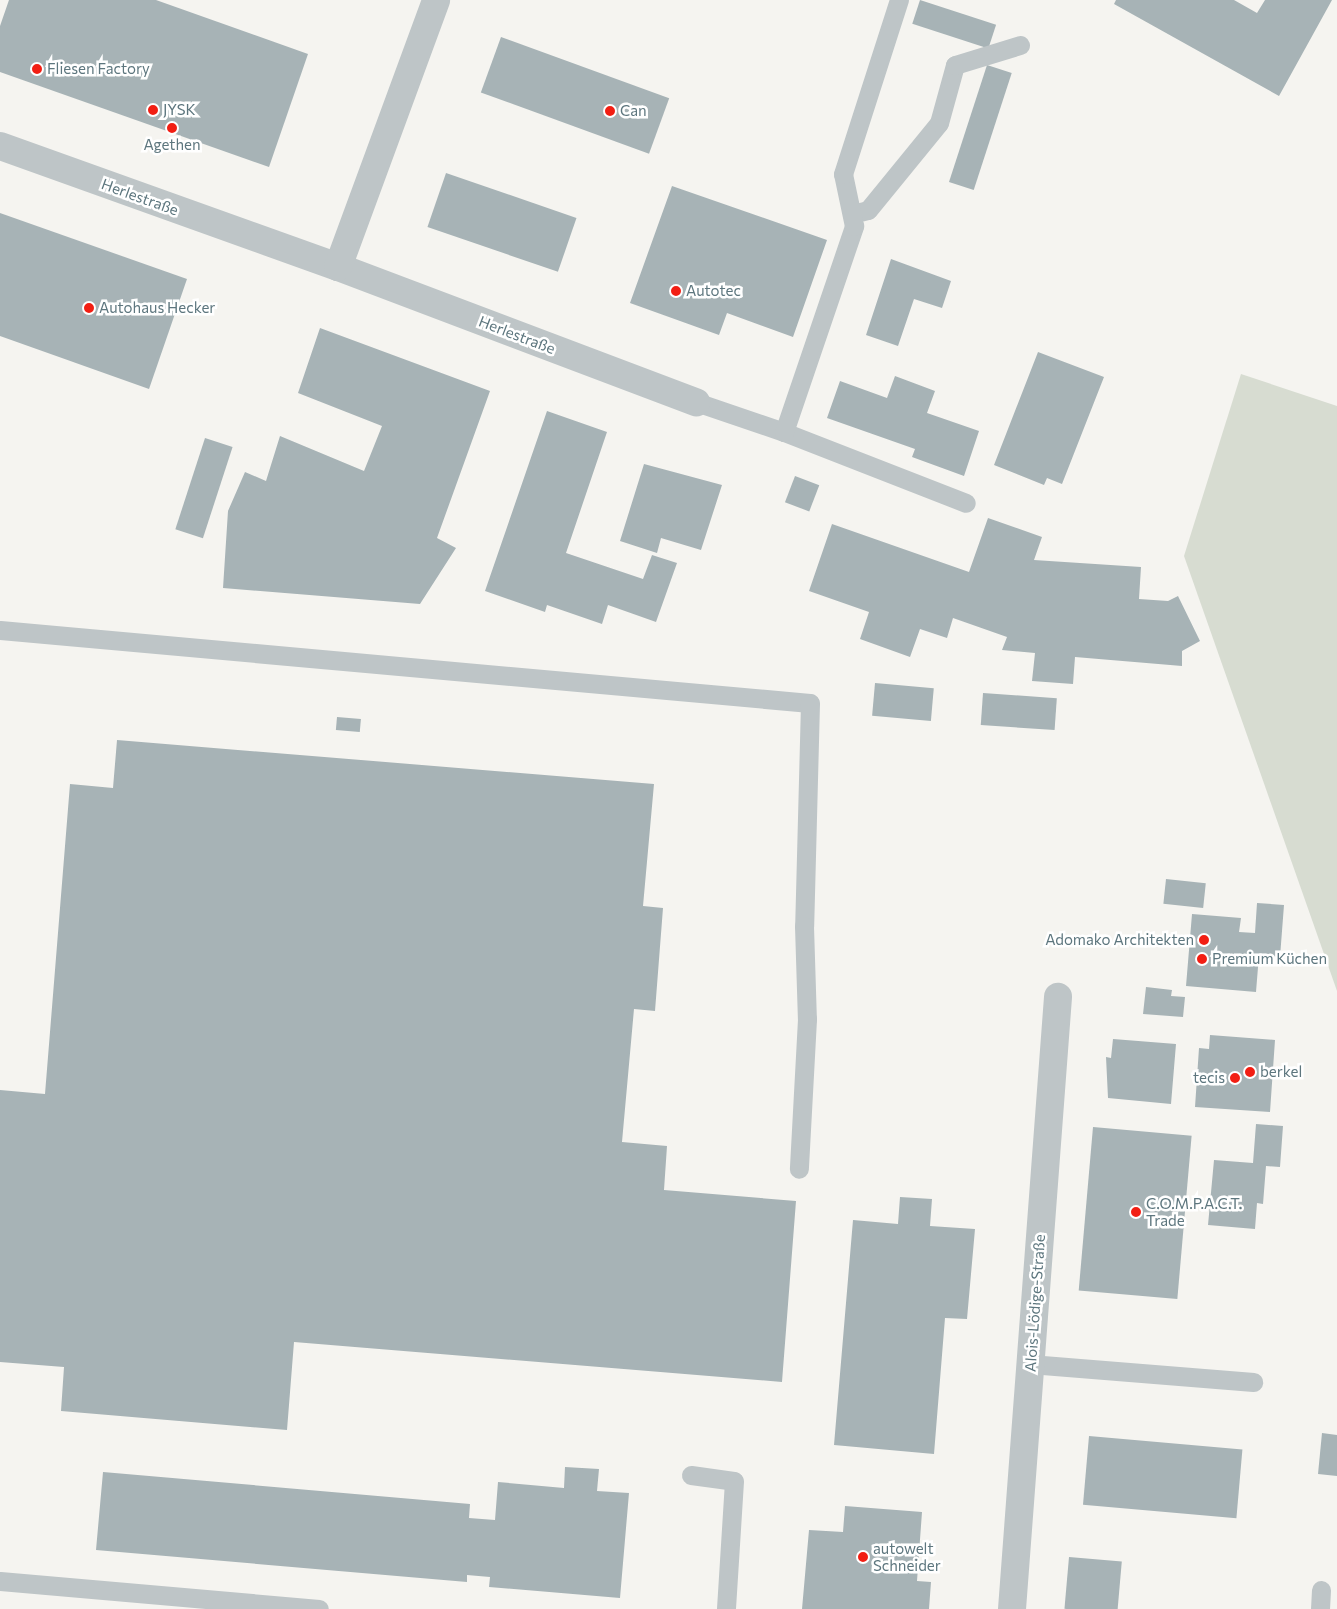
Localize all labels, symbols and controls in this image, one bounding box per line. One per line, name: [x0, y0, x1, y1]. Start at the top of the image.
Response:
place label: Fliesen Factory: [47, 60, 150, 78]
marker: Fliesen Factory: [31, 63, 43, 75]
place label: JYSK: [163, 101, 196, 119]
place label: Can: [620, 102, 647, 120]
marker: JYSK: [147, 104, 159, 116]
marker: Can: [604, 105, 616, 117]
marker: Agethen: [166, 122, 178, 134]
place label: Agethen: [143, 136, 201, 154]
street label: Herlestraße: [99, 175, 181, 219]
place label: Autotec: [686, 282, 741, 300]
marker: Autotec: [670, 285, 682, 297]
place label: Autohaus Hecker: [99, 299, 215, 317]
marker: Autohaus Hecker: [83, 302, 95, 314]
street label: Herlestraße: [476, 312, 558, 358]
place label: Adomako Architekten: [1045, 931, 1194, 949]
marker: Adomako Architekten: [1198, 934, 1210, 946]
place label: Premium Küchen: [1212, 950, 1327, 968]
marker: Premium Küchen: [1196, 953, 1208, 965]
place label: berkel: [1260, 1063, 1302, 1081]
marker: berkel: [1244, 1066, 1256, 1078]
place label: tecis: [1193, 1069, 1225, 1087]
marker: tecis: [1229, 1072, 1241, 1084]
place label: C.O.M.P.A.C.T. Trade: [1146, 1194, 1242, 1229]
marker: C.O.M.P.A.C.T. Trade: [1130, 1206, 1142, 1218]
street label: Alois-Lödige-Straße: [1021, 1234, 1049, 1372]
place label: autowelt Schneider: [873, 1539, 941, 1574]
marker: autowelt Schneider: [857, 1551, 869, 1563]

